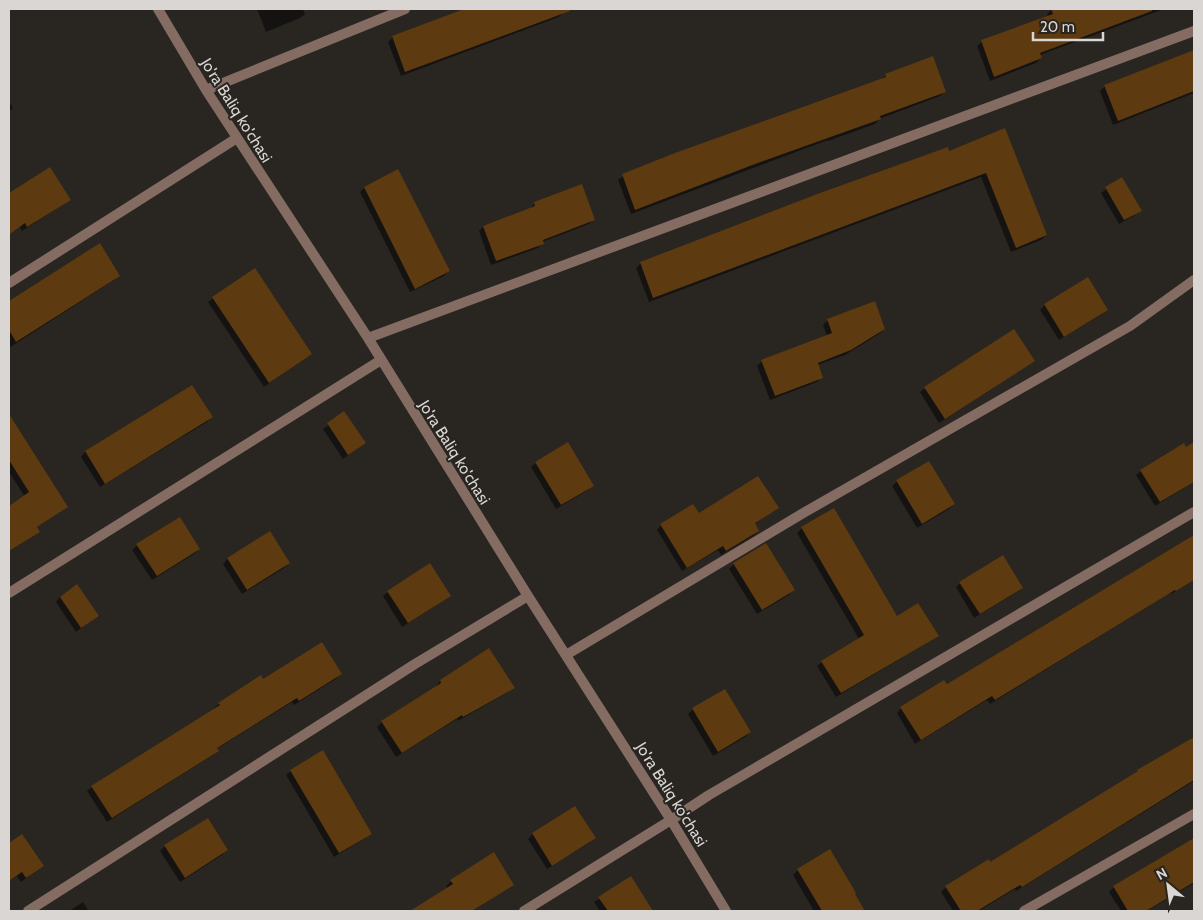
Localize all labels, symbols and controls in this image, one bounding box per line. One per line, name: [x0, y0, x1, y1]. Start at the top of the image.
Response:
scale bar: [1033, 10, 1103, 42]
text: 20 m: [1040, 18, 1075, 36]
street label: Jo'ra Baliq ko'chasi: [196, 54, 276, 166]
street label: Jo'ra Baliq ko'chasi: [414, 396, 494, 508]
street label: Jo'ra Baliq ko'chasi: [631, 738, 711, 850]
north arrow: [1143, 860, 1193, 910]
text: N: [1153, 863, 1170, 884]

